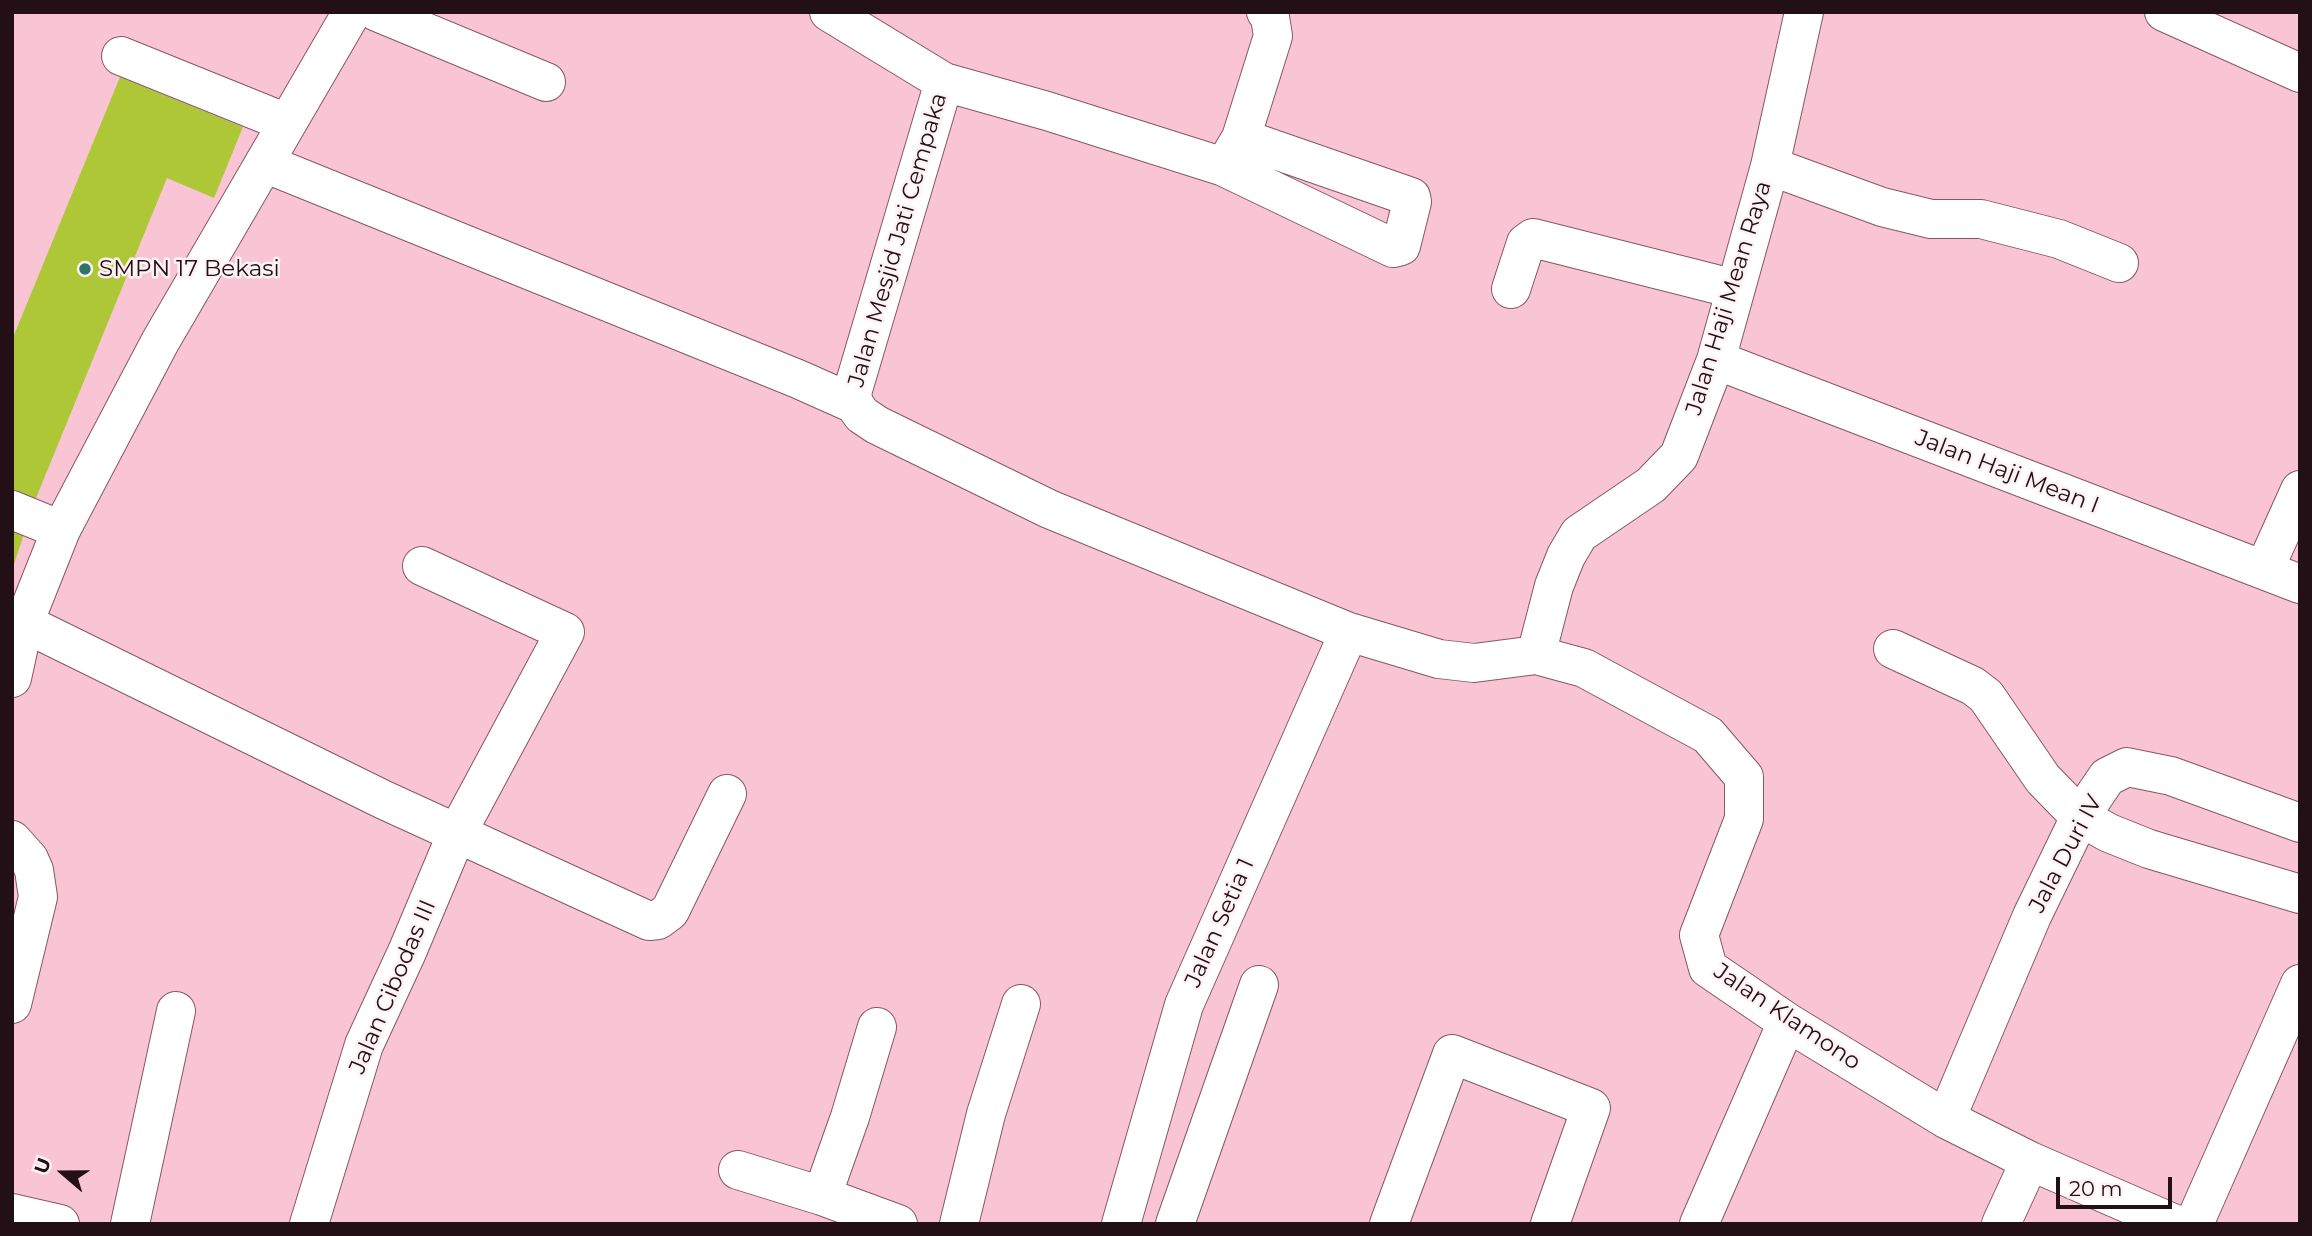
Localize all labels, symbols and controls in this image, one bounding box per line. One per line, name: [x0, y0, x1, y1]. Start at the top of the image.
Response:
street label: Jalan Mesjid Jati Cempaka: [843, 90, 953, 390]
street label: Jalan Haji Mean Raya: [1680, 178, 1778, 418]
place label: SMPN 17 Bekasi: [99, 255, 280, 283]
marker: SMPN 17 Bekasi: [77, 261, 93, 277]
street label: Jalan Haji Mean I: [1911, 424, 2103, 520]
street label: Jala Duri IV: [2023, 790, 2109, 918]
street label: Jalan Setia 1: [1179, 854, 1261, 992]
street label: Jalan Cibodas III: [344, 896, 442, 1078]
street label: Jalan Klamono: [1708, 958, 1866, 1076]
north arrow: [28, 1138, 98, 1208]
text: U: [29, 1155, 56, 1177]
scale bar: [2060, 1162, 2176, 1206]
text: 20 m: [2069, 1176, 2123, 1201]

